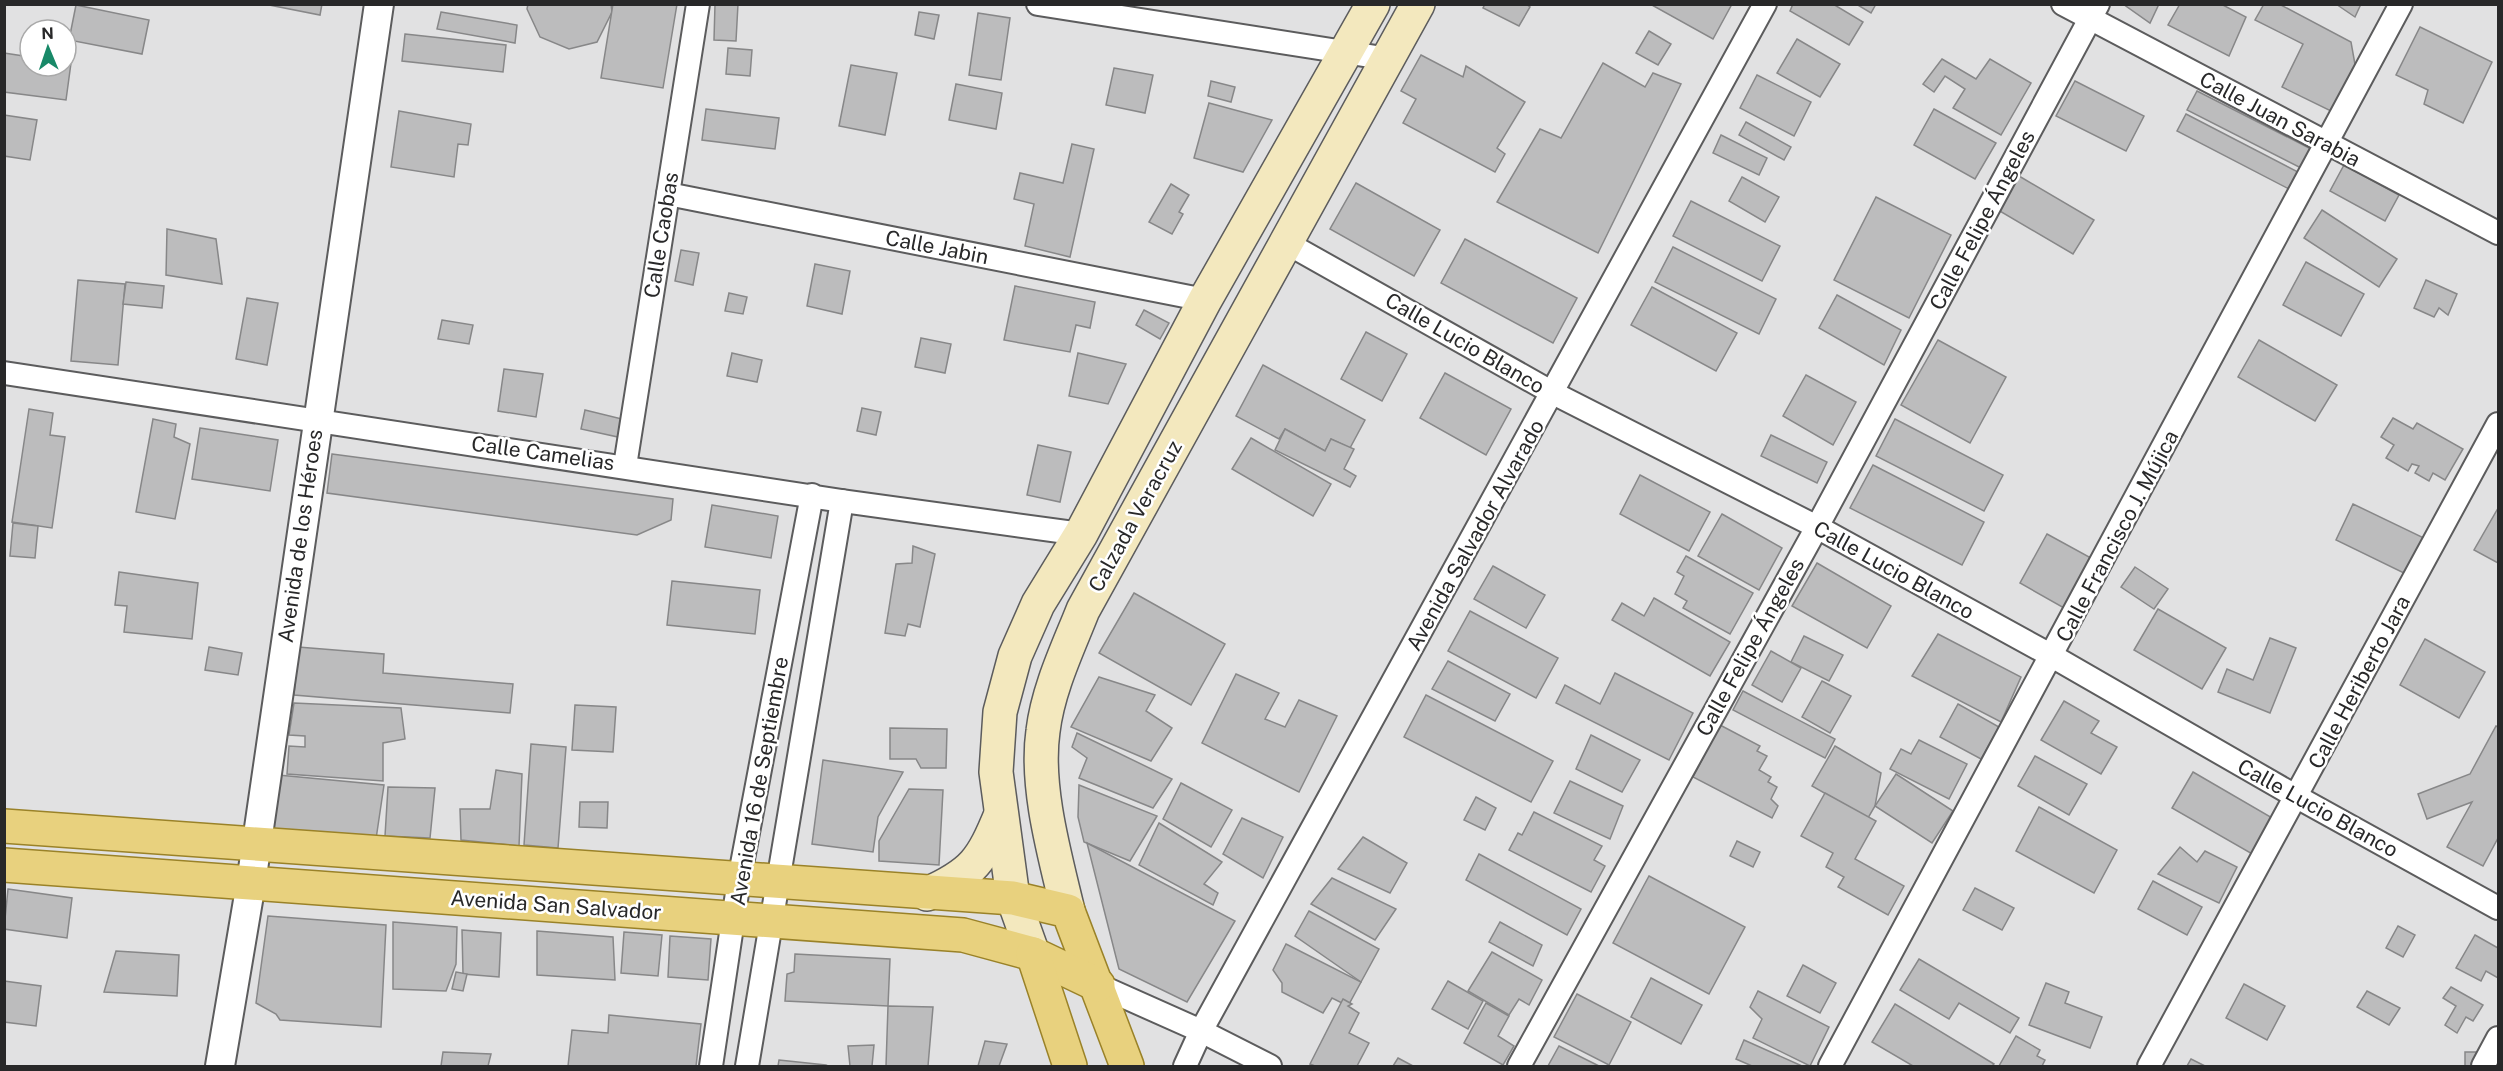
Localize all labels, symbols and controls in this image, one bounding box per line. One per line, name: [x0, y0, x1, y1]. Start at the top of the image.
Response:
north arrow: [18, 18, 78, 78]
text: N: [41, 24, 54, 43]
street label: Calle Juan Sarabia: [2195, 66, 2365, 172]
street label: Calle Felipe Ángeles: [1924, 126, 2040, 314]
street label: Calle Caobas: [639, 170, 683, 300]
street label: Calle Jabin: [883, 225, 991, 269]
street label: Calle Lucio Blanco: [1381, 287, 1549, 399]
street label: Avenida Salvador Alvarado: [1401, 415, 1549, 655]
street label: Calle Francisco J. Mújica: [2051, 426, 2183, 646]
street label: Avenida de los Héroes: [273, 428, 327, 644]
street label: Calle Camelias: [470, 431, 616, 475]
street label: Calzada Veracruz: [1083, 436, 1187, 596]
street label: Calle Lucio Blanco: [1809, 516, 1979, 624]
street label: Calle Felipe Ángeles: [1691, 554, 1809, 740]
street label: Calle Heriberto Jara: [2303, 591, 2415, 773]
street label: Avenida 16 de Septiembre: [725, 655, 793, 907]
street label: Calle Lucio Blanco: [2233, 754, 2403, 862]
street label: Avenida San Salvador: [450, 885, 662, 925]

